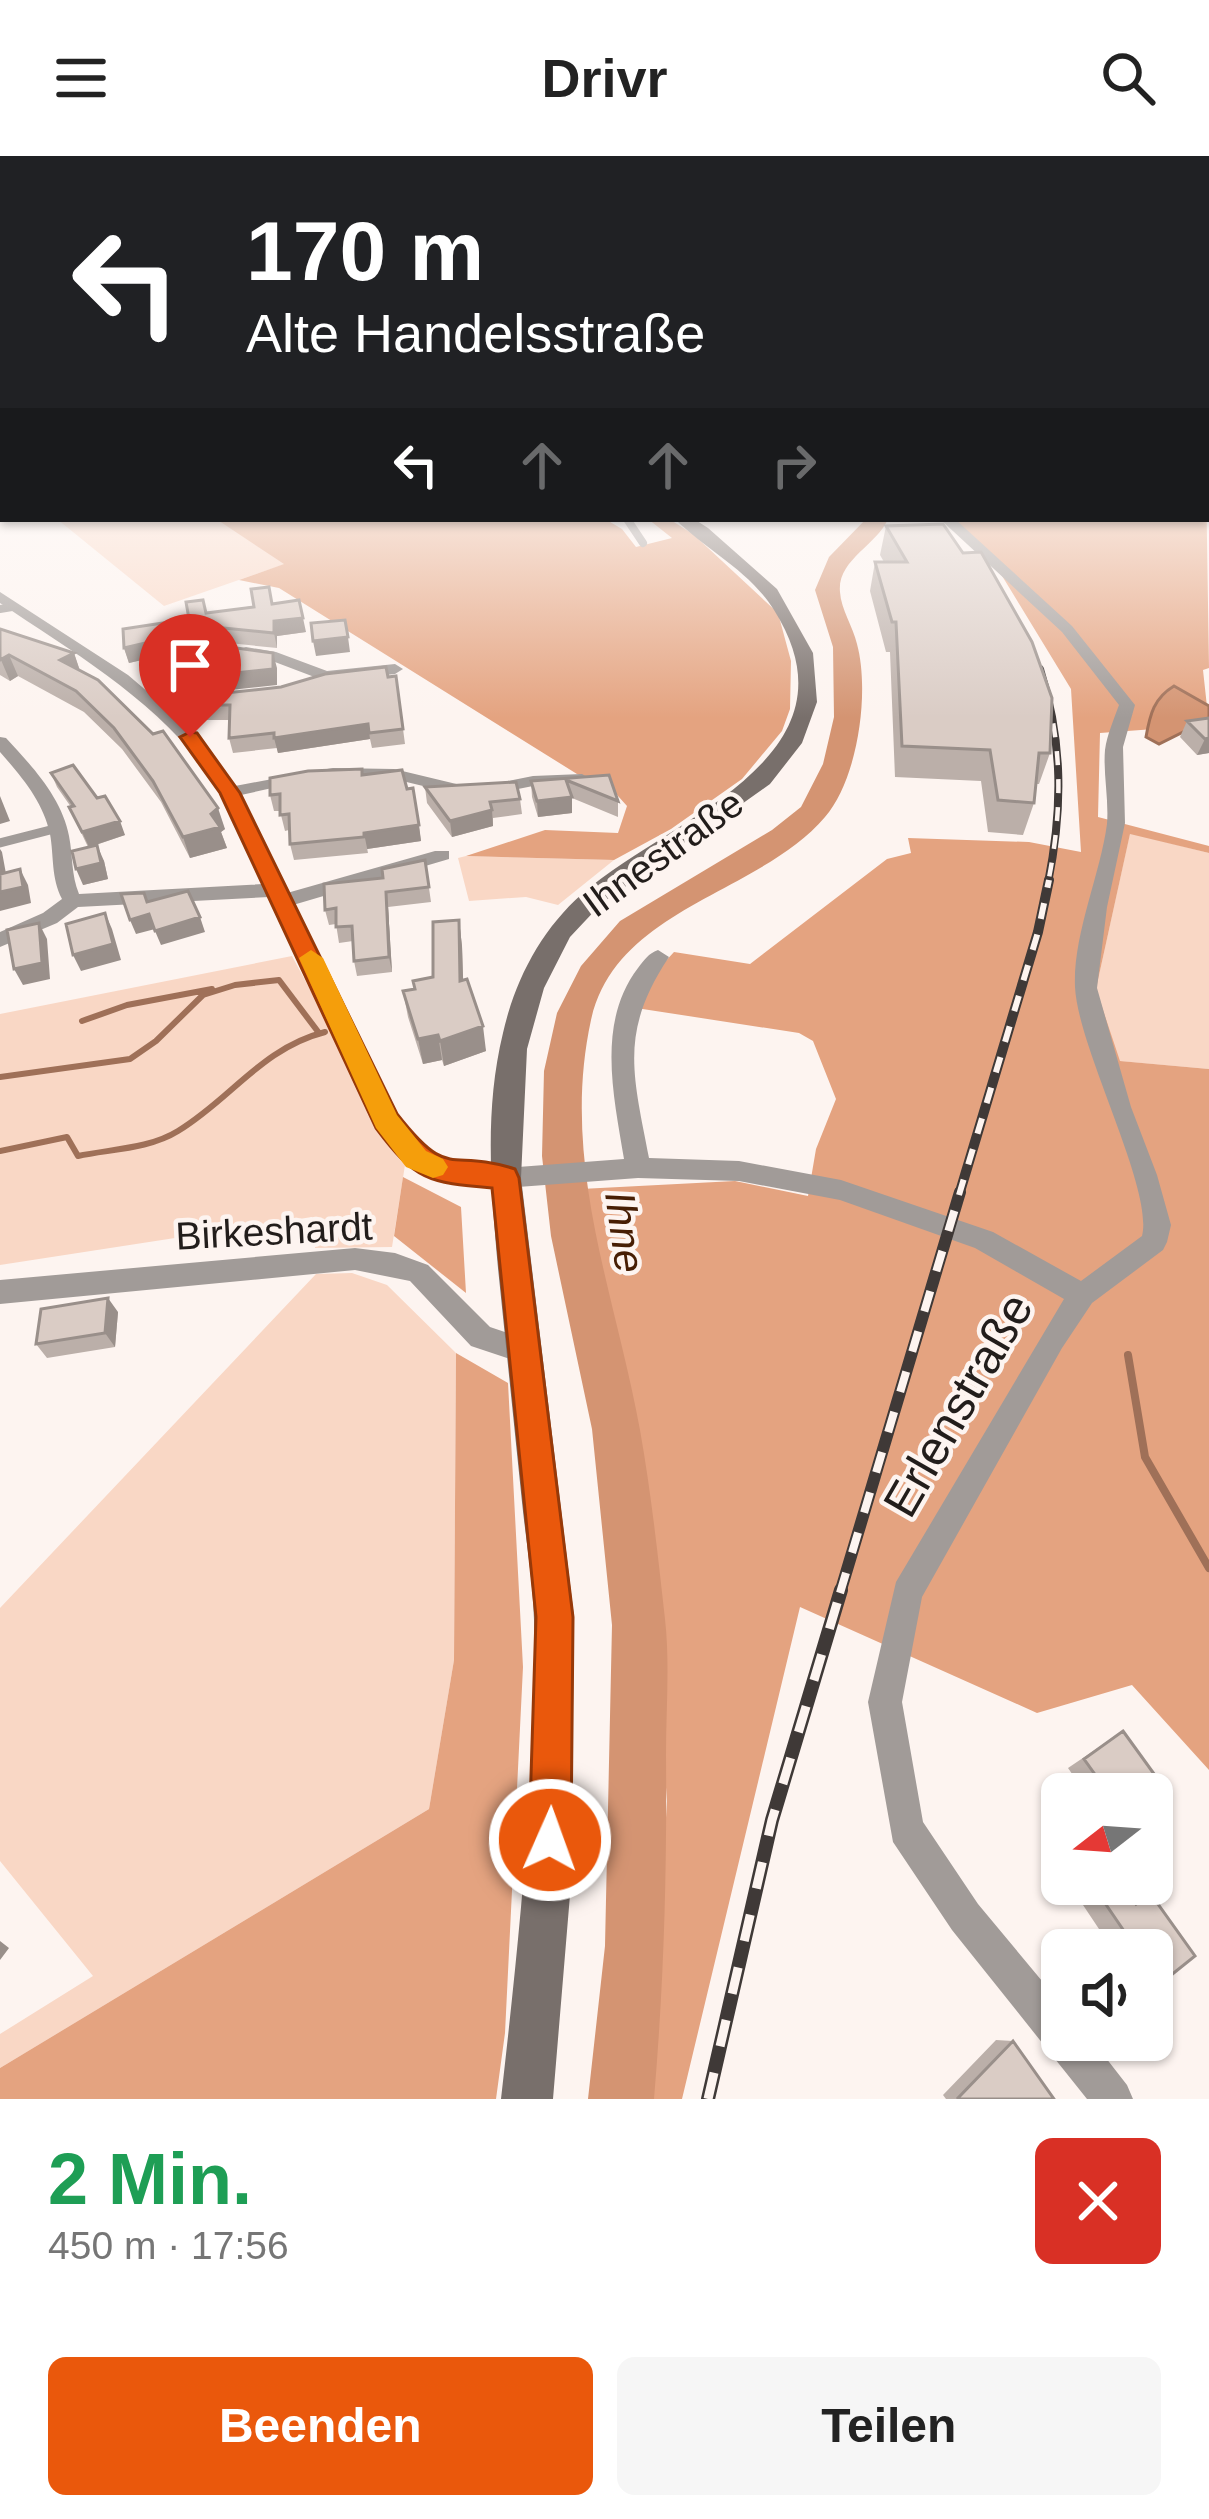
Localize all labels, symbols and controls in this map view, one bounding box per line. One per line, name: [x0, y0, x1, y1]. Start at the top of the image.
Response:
icon: menu: [48, 45, 114, 111]
icon: search: [1095, 45, 1161, 111]
text: Drivr: [541, 48, 668, 108]
icon: left: [48, 204, 204, 360]
text: 170 m: [246, 204, 484, 298]
text: Alte Handelsstraße: [246, 303, 705, 363]
icon: left: [383, 432, 449, 498]
icon: ahead: [509, 432, 575, 498]
icon: ahead: [635, 432, 701, 498]
icon: right: [761, 432, 827, 498]
pin: [139, 614, 241, 737]
icon: arrive: [157, 632, 223, 698]
street label: Ihnestraße: [575, 781, 751, 925]
water label: Ihne: [596, 1188, 654, 1276]
street label: Birkeshardt: [174, 1204, 374, 1258]
street label: Erlenstraße: [873, 1284, 1043, 1526]
north arrow: [1041, 1773, 1173, 1905]
map controls: [1041, 1773, 1173, 2061]
position arrow: [487, 1777, 613, 1903]
button: sound: [1041, 1929, 1173, 2061]
button: close: [1035, 2138, 1161, 2264]
text: 2 Min.: [48, 2139, 252, 2219]
text: 450 m · 17:56: [48, 2224, 289, 2267]
button: Beenden: [48, 2357, 593, 2495]
button: Teilen: [617, 2357, 1161, 2495]

